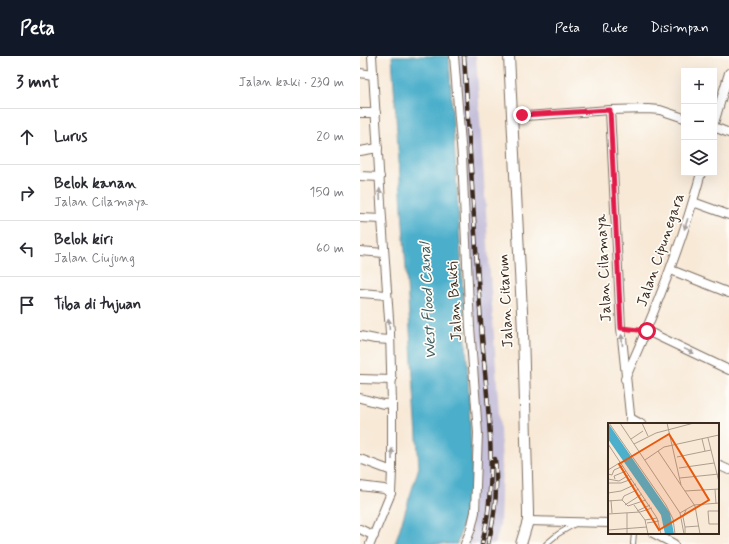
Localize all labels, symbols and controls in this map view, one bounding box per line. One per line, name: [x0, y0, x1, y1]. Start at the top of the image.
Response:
text: Peta: [20, 16, 55, 41]
text: Peta: [555, 19, 580, 37]
text: Rute: [602, 19, 628, 37]
text: Disimpan: [650, 19, 709, 37]
map controls: [681, 68, 717, 176]
button: +: [681, 68, 717, 104]
text: 3 mnt: [16, 71, 59, 93]
text: Jalan kaki · 230 m: [238, 74, 344, 91]
button: −: [681, 104, 717, 140]
route end: [513, 106, 531, 124]
icon: ahead: [16, 126, 38, 148]
text: Lurus: [54, 127, 87, 147]
text: 20 m: [316, 128, 344, 145]
button: layers: [681, 140, 717, 176]
text: Belok kanan: [54, 174, 137, 194]
icon: right: [16, 182, 38, 204]
text: 150 m: [310, 184, 344, 201]
one-way arrow: [377, 188, 384, 200]
street label: Jalan Cipunegara: [632, 190, 690, 309]
text: Jalan Cilamaya: [54, 194, 148, 211]
street label: Jalan Cilamaya: [591, 212, 617, 323]
one-way arrow: [683, 218, 689, 230]
text: Belok kiri: [54, 230, 113, 250]
icon: left: [16, 238, 38, 260]
text: 60 m: [316, 240, 344, 257]
water label: West Flood Canal: [414, 240, 442, 360]
text: Jalan Ciujung: [54, 250, 135, 267]
street label: Jalan Citarum: [494, 253, 518, 349]
street label: Jalan Bakti: [443, 260, 467, 341]
icon: arrive: [16, 294, 38, 316]
text: Tiba di tujuan: [54, 295, 141, 315]
one-way arrow: [386, 318, 393, 330]
route start: [638, 322, 656, 340]
one-way arrow: [619, 334, 625, 346]
one-way arrow: [683, 348, 695, 354]
inset map: [608, 423, 719, 534]
one-way arrow: [389, 447, 395, 460]

